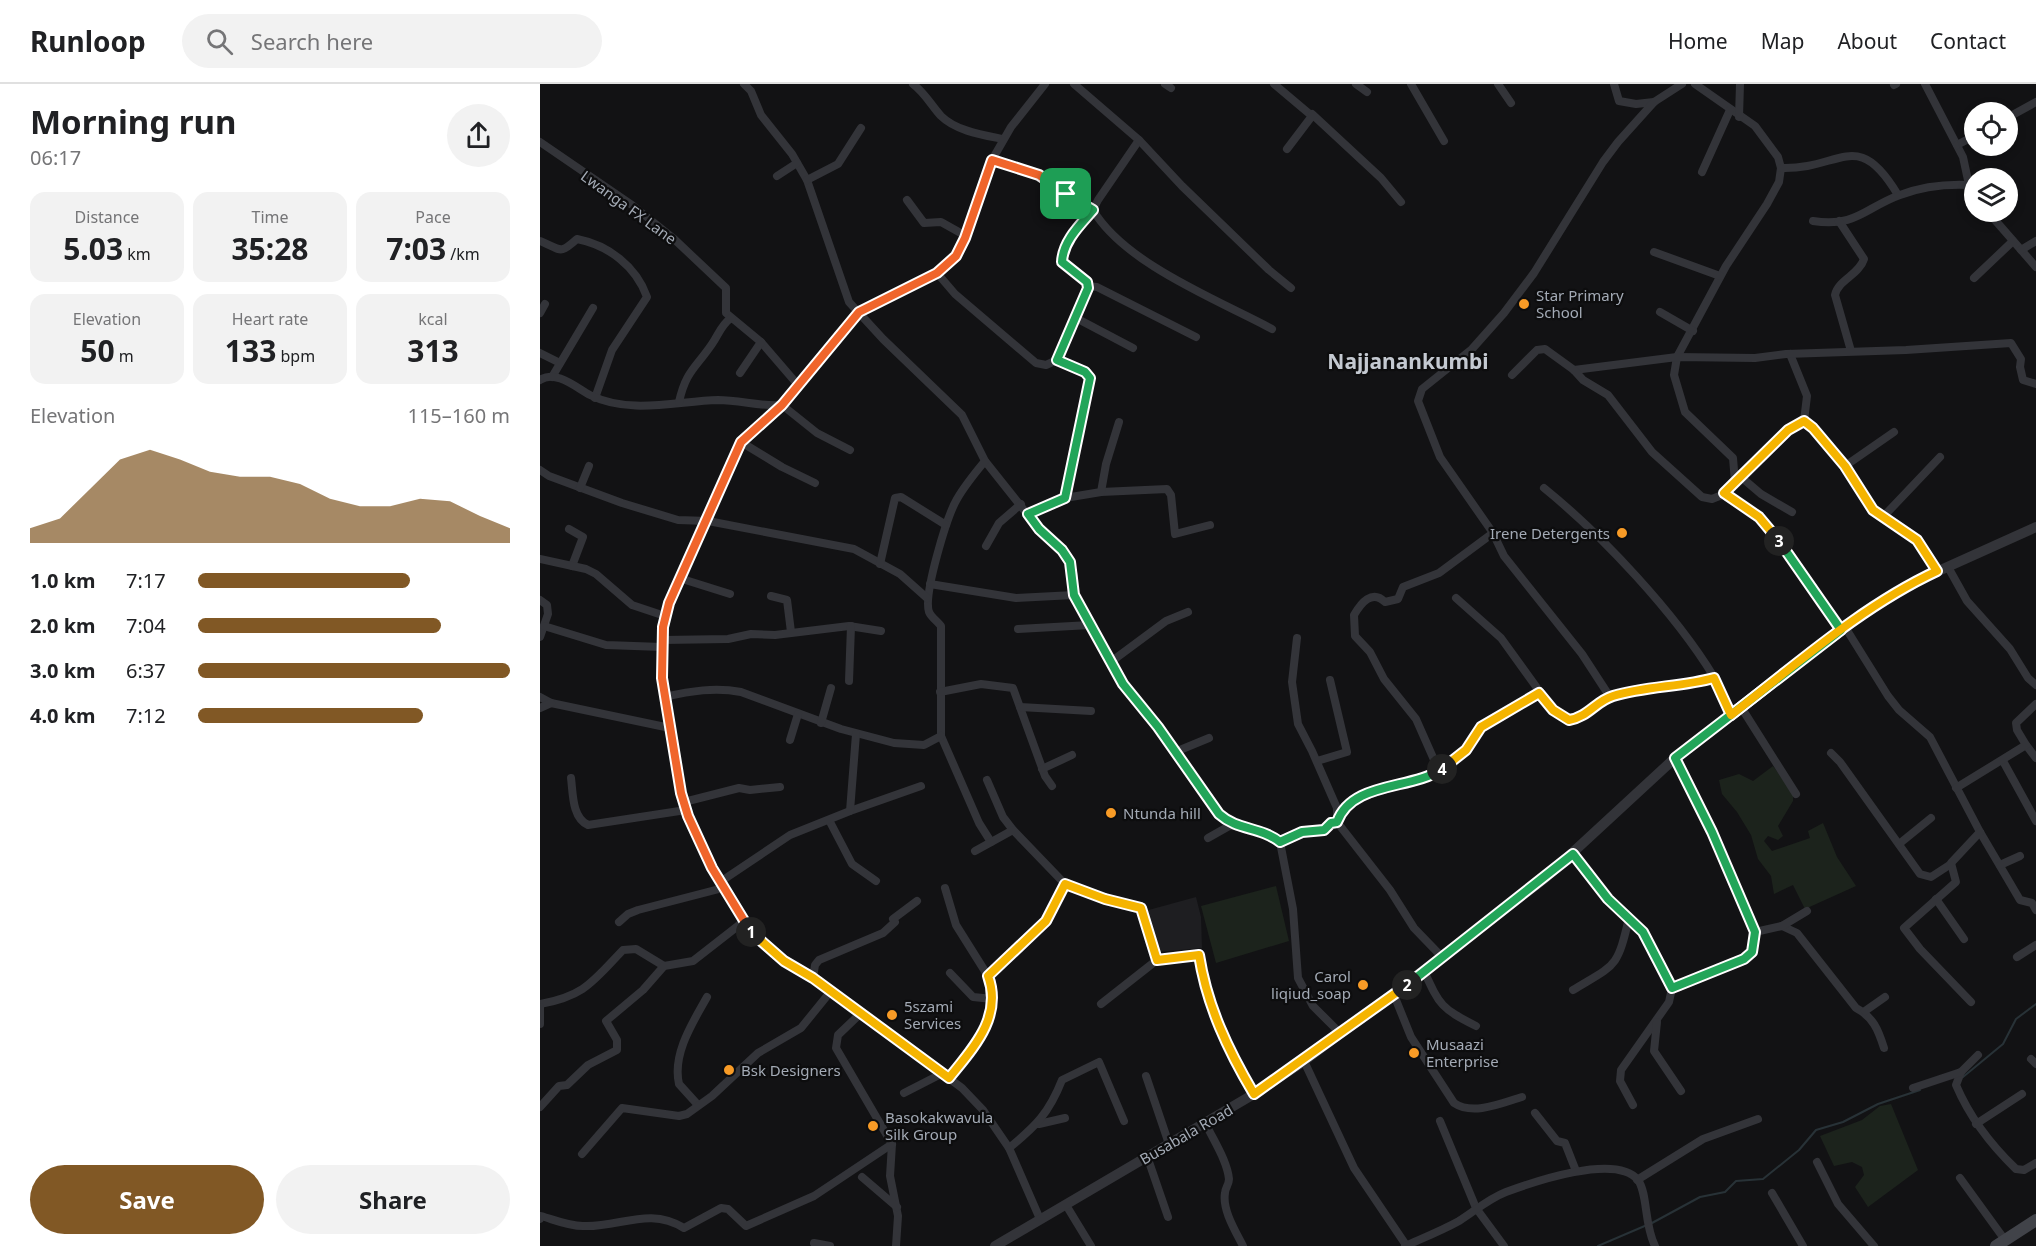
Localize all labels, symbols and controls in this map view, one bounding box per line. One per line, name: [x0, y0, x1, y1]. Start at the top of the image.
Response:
search box: [182, 14, 602, 68]
text: Runloop: [30, 22, 146, 60]
icon: search: [203, 25, 236, 58]
text: Search here: [251, 26, 373, 56]
text: Home: [1668, 27, 1728, 55]
text: Map: [1761, 27, 1804, 55]
text: About: [1837, 27, 1897, 55]
text: Contact: [1930, 27, 2006, 55]
text: Morning run: [30, 99, 236, 144]
map controls: [1964, 102, 2018, 222]
button: locate: [1964, 102, 2018, 156]
button: share: [447, 104, 510, 167]
text: 06:17: [30, 144, 81, 171]
street label: Lwanga FX Lane: [577, 166, 681, 248]
pin: [1040, 168, 1091, 219]
button: layers: [1964, 168, 2018, 222]
icon: arrive: [1049, 177, 1082, 210]
text: Distance: [75, 206, 139, 228]
text: Time: [251, 206, 289, 228]
text: Pace: [415, 206, 451, 228]
text: 5.03: [63, 228, 123, 269]
text: 35:28: [231, 228, 309, 269]
text: 7:03: [386, 228, 446, 269]
text: km: [123, 243, 151, 265]
text: /km: [446, 243, 480, 265]
place label: Star Primary School: [1536, 285, 1624, 322]
marker: Star Primary School: [1517, 297, 1531, 311]
text: Elevation: [73, 308, 141, 330]
text: Heart rate: [232, 308, 308, 330]
text: kcal: [418, 308, 448, 330]
text: 50: [80, 330, 115, 371]
text: 133: [225, 330, 276, 371]
text: 313: [407, 330, 459, 371]
text: m: [115, 345, 134, 367]
text: bpm: [276, 345, 315, 367]
district label: Najjanankumbi: [1327, 347, 1489, 375]
text: Elevation: [30, 402, 115, 429]
text: 115–160 m: [407, 402, 510, 429]
place label: Irene Detergents: [1490, 523, 1610, 543]
marker: Irene Detergents: [1615, 526, 1629, 540]
pin: 3: [1764, 526, 1794, 556]
text: 3: [1774, 530, 1784, 552]
text: 1.0 km: [30, 567, 96, 594]
text: 7:17: [126, 567, 166, 594]
text: 2.0 km: [30, 612, 96, 639]
text: 7:04: [126, 612, 166, 639]
text: 3.0 km: [30, 657, 96, 684]
text: 6:37: [126, 657, 166, 684]
text: 4.0 km: [30, 702, 96, 729]
text: 7:12: [126, 702, 166, 729]
pin: 4: [1427, 754, 1457, 784]
text: 4: [1437, 758, 1447, 780]
place label: Ntunda hill: [1123, 803, 1201, 823]
marker: Ntunda hill: [1104, 806, 1118, 820]
pin: 1: [736, 917, 766, 947]
text: 1: [746, 921, 756, 943]
place label: Carol liqiud_soap: [1271, 966, 1351, 1003]
pin: 2: [1392, 970, 1422, 1000]
text: 2: [1402, 974, 1412, 996]
marker: Carol liqiud_soap: [1356, 978, 1370, 992]
place label: 5szami Services: [904, 996, 961, 1033]
marker: 5szami Services: [885, 1008, 899, 1022]
place label: Musaazi Enterprise: [1426, 1034, 1499, 1071]
marker: Musaazi Enterprise: [1407, 1046, 1421, 1060]
place label: Bsk Designers: [741, 1060, 841, 1080]
marker: Bsk Designers: [722, 1063, 736, 1077]
street label: Busabala Road: [1136, 1099, 1236, 1169]
place label: Basokakwavula Silk Group: [885, 1107, 993, 1144]
marker: Basokakwavula Silk Group: [866, 1119, 880, 1133]
button: Save: [30, 1165, 264, 1234]
button: Share: [276, 1165, 510, 1234]

